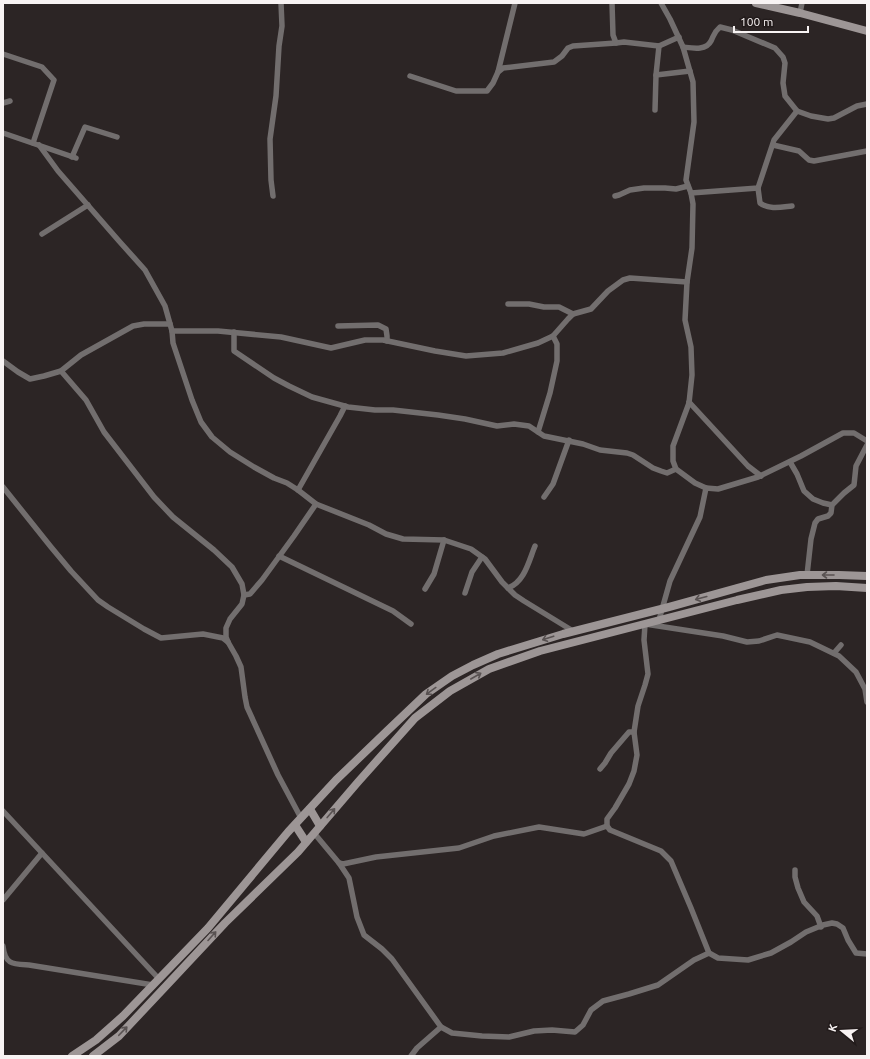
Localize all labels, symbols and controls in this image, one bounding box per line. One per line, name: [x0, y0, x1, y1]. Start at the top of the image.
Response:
scale bar: [734, 8, 808, 34]
text: 100 m: [740, 15, 773, 28]
one-way arrow: [822, 571, 835, 579]
one-way arrow: [695, 595, 708, 602]
one-way arrow: [542, 635, 554, 643]
one-way arrow: [470, 672, 482, 680]
one-way arrow: [425, 687, 436, 696]
one-way arrow: [327, 807, 336, 818]
one-way arrow: [208, 931, 217, 942]
north arrow: [822, 1011, 862, 1051]
text: K: [826, 1022, 840, 1033]
one-way arrow: [118, 1026, 128, 1036]

